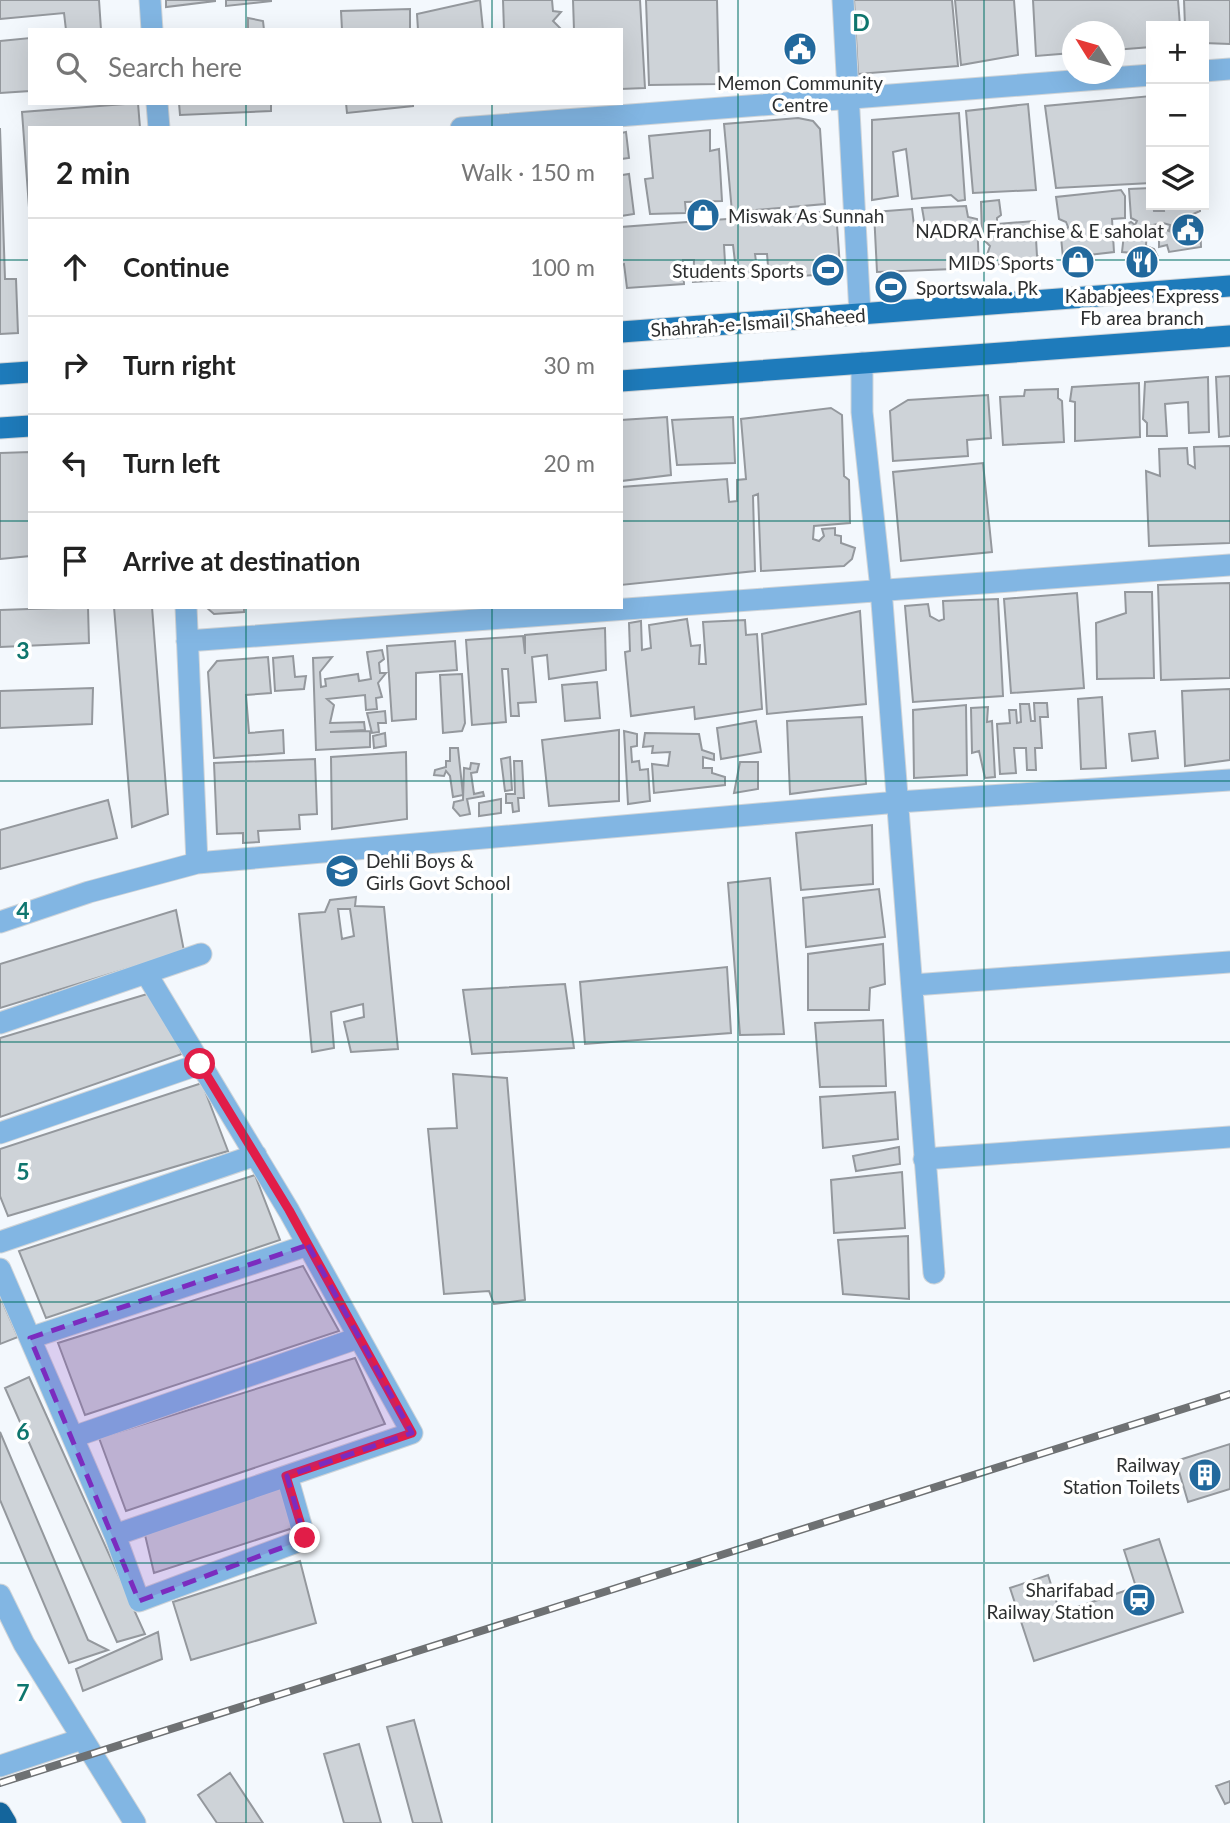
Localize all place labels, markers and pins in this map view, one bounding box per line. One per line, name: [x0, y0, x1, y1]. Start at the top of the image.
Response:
public building icon: Memon Community Centre: [781, 30, 819, 68]
place label: Memon Community Centre: [717, 71, 883, 116]
shop icon: Miswak As Sunnah: [684, 196, 722, 234]
place label: Miswak As Sunnah: [728, 204, 884, 227]
public building icon: NADRA Franchise & E saholat: [1169, 211, 1207, 249]
place label: NADRA Franchise & E saholat: [915, 219, 1164, 242]
shop icon: MIDS Sports: [1059, 243, 1097, 281]
restaurant icon: Kababjees Express Fb area branch: [1123, 243, 1161, 281]
sports icon: Students Sports: [809, 251, 847, 289]
place label: MIDS Sports: [948, 251, 1054, 274]
place label: Students Sports: [672, 259, 804, 282]
sports icon: Sportswala. Pk: [872, 268, 910, 306]
place label: Sportswala. Pk: [916, 276, 1038, 299]
place label: Kababjees Express Fb area branch: [1065, 284, 1219, 329]
place label: Dehli Boys & Girls Govt School: [366, 849, 511, 894]
school or university icon: Dehli Boys & Girls Govt School: [323, 852, 361, 890]
place label: Railway Station Toilets: [1063, 1453, 1180, 1498]
building icon: Railway Station Toilets: [1186, 1456, 1224, 1494]
place label: Sharifabad Railway Station: [986, 1578, 1114, 1623]
station icon: Sharifabad Railway Station: [1120, 1581, 1158, 1619]

